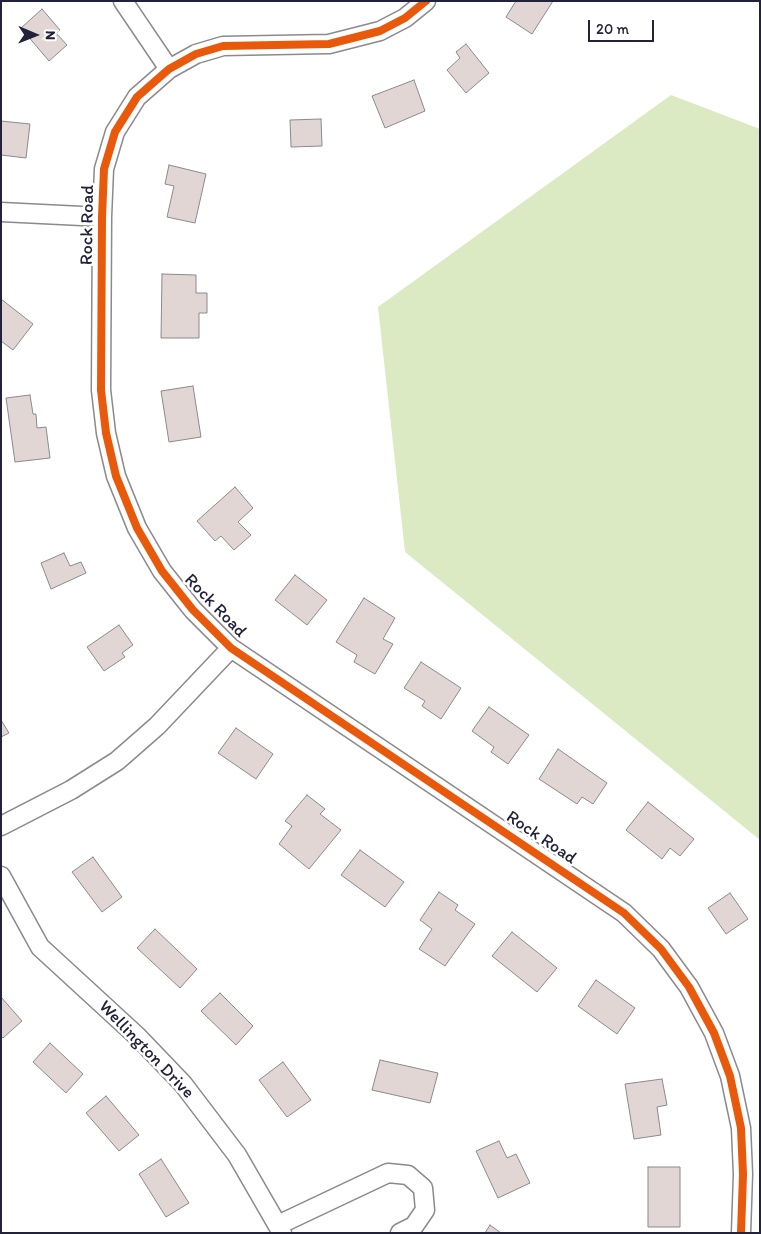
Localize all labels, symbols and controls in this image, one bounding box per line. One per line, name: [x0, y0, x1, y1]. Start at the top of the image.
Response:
north arrow: [10, 10, 60, 60]
scale bar: [591, 10, 657, 42]
text: 20 m: [596, 20, 629, 38]
text: N: [42, 30, 59, 40]
street label: Rock Road: [76, 185, 100, 265]
street label: Rock Road: [179, 570, 251, 642]
street label: Rock Road: [502, 807, 580, 869]
street label: Wellington Drive: [94, 996, 198, 1104]

